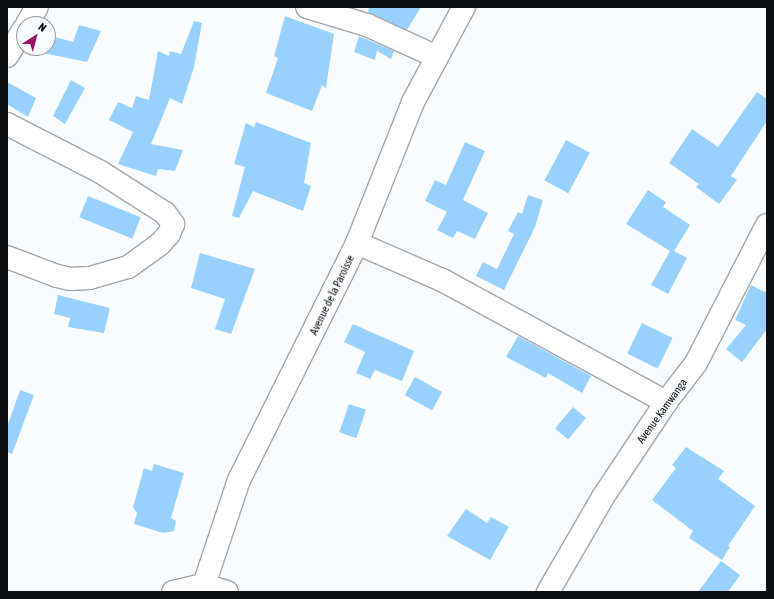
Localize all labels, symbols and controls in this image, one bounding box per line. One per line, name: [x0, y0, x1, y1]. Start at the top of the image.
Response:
north arrow: [16, 16, 56, 56]
text: N: [36, 20, 49, 34]
street label: Avenue de la Paroisse: [307, 253, 357, 337]
street label: Avenue Kamwanga: [634, 376, 690, 446]

